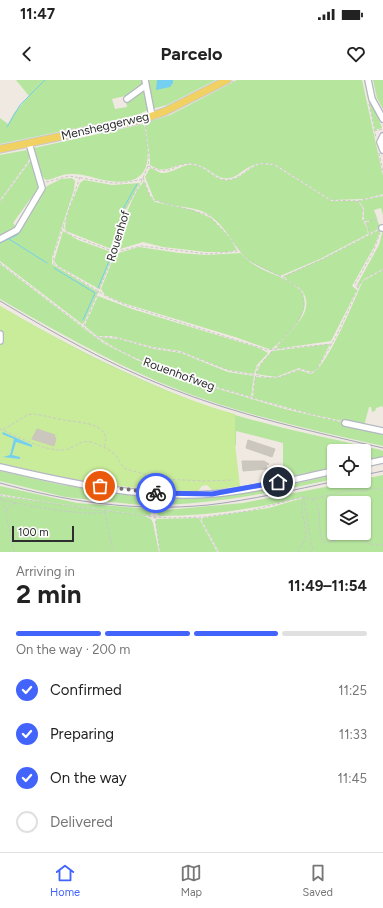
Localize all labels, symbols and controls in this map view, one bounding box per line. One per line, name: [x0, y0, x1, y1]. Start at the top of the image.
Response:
text: 11:47: [20, 5, 55, 23]
icon: back: [16, 43, 38, 65]
text: Parcelo: [161, 43, 222, 65]
icon: heart: [345, 43, 367, 65]
street label: Mensheggerweg: [60, 109, 150, 143]
street label: Rouenhof: [104, 208, 133, 263]
street label: Rouenhofweg: [141, 355, 217, 393]
map controls: [327, 444, 371, 540]
button: locate: [327, 444, 371, 488]
pin: [261, 465, 295, 499]
pin: [83, 469, 117, 503]
icon: home: [267, 471, 289, 493]
courier: [136, 473, 176, 513]
icon: bag: [89, 475, 111, 497]
icon: bike: [145, 482, 167, 504]
button: layers: [327, 496, 371, 540]
scale bar: [12, 524, 74, 543]
text: 100 m: [18, 526, 49, 539]
text: Arriving in: [16, 564, 75, 579]
text: 11:49–11:54: [288, 577, 367, 595]
text: 2 min: [16, 578, 82, 610]
text: On the way · 200 m: [16, 642, 130, 657]
icon: check: [16, 679, 38, 701]
text: Confirmed: [50, 681, 122, 699]
text: 11:25: [338, 683, 367, 698]
icon: check: [16, 723, 38, 745]
text: Preparing: [50, 725, 114, 743]
text: 11:33: [339, 727, 367, 742]
icon: check: [16, 767, 38, 789]
text: On the way: [50, 769, 127, 787]
text: 11:45: [337, 771, 367, 786]
text: Delivered: [50, 813, 113, 831]
tab: Home: [50, 862, 80, 899]
tab: Map: [180, 862, 202, 899]
tab: Saved: [303, 862, 333, 899]

